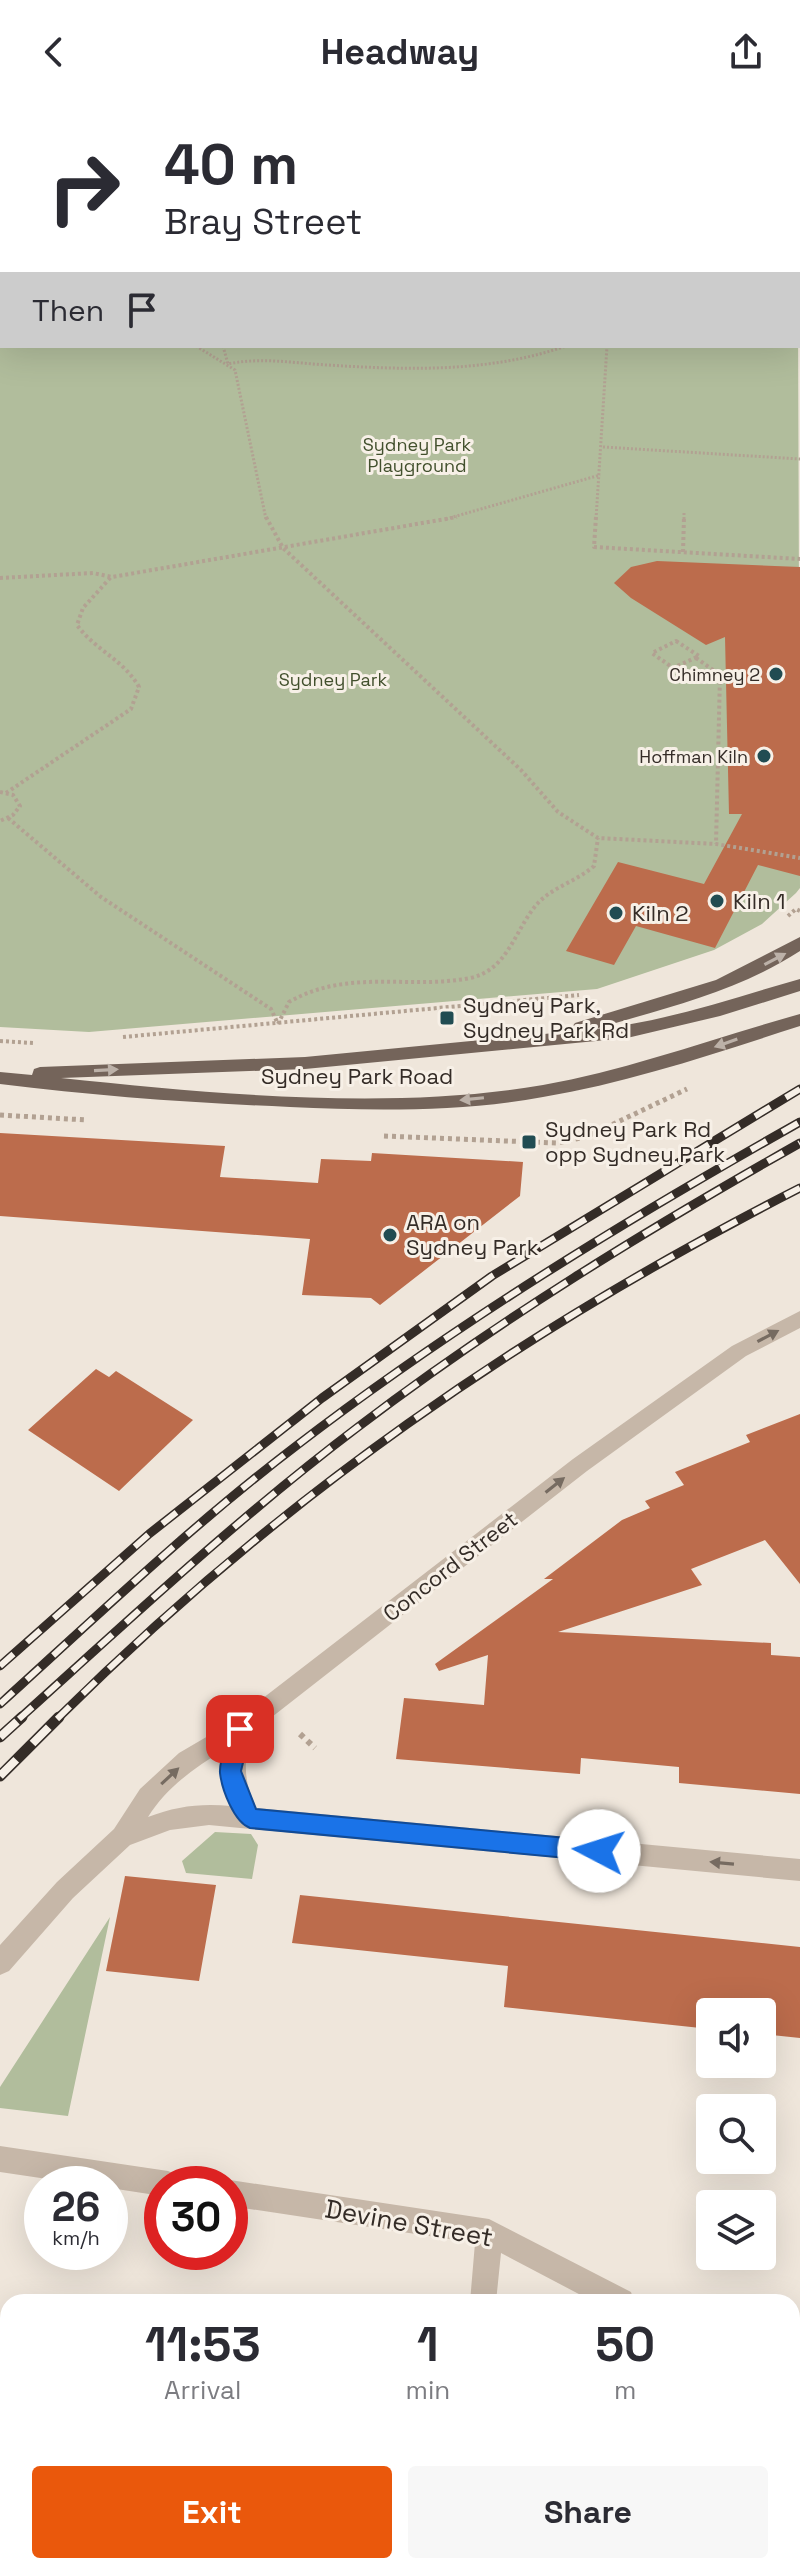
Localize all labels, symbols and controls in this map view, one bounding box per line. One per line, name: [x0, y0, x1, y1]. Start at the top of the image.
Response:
text: Headway: [321, 29, 479, 75]
icon: back: [32, 30, 76, 74]
icon: share: [724, 30, 768, 74]
text: 40 m: [164, 129, 298, 200]
icon: right: [32, 136, 136, 240]
text: Bray Street: [164, 199, 362, 245]
icon: arrive: [120, 288, 164, 332]
text: Then: [32, 291, 104, 330]
park label: Sydney Park Playground: [363, 433, 472, 477]
place label: Chimney 2: [669, 663, 760, 686]
marker: Chimney 2: [767, 665, 785, 683]
park label: Sydney Park: [279, 668, 388, 691]
place label: Hoffman Kiln: [639, 745, 748, 768]
marker: Hoffman Kiln: [755, 747, 773, 765]
place label: Kiln 1: [733, 887, 786, 915]
marker: Kiln 1: [708, 892, 726, 910]
place label: Kiln 2: [632, 899, 689, 927]
marker: Kiln 2: [607, 904, 625, 922]
one-way arrow: [764, 952, 786, 966]
place label: Sydney Park, Sydney Park Rd: [463, 991, 629, 1044]
marker: Sydney Park, Sydney Park Rd: [438, 1009, 456, 1027]
one-way arrow: [713, 1038, 737, 1050]
street label: Sydney Park Road: [261, 1062, 453, 1090]
one-way arrow: [94, 1063, 119, 1076]
one-way arrow: [460, 1093, 485, 1106]
place label: Sydney Park Rd opp Sydney Park: [545, 1115, 725, 1168]
marker: Sydney Park Rd opp Sydney Park: [520, 1133, 538, 1151]
place label: ARA on Sydney Park: [406, 1208, 539, 1261]
marker: ARA on Sydney Park: [381, 1226, 399, 1244]
one-way arrow: [757, 1330, 780, 1343]
one-way arrow: [545, 1477, 566, 1493]
street label: Concord Street: [377, 1505, 523, 1627]
pin: [206, 1695, 274, 1763]
icon: arrive: [218, 1707, 262, 1751]
one-way arrow: [160, 1768, 179, 1786]
position arrow: [557, 1809, 641, 1893]
one-way arrow: [709, 1856, 734, 1869]
map controls: [696, 1998, 776, 2270]
button: sound: [696, 1998, 776, 2078]
button: search: [696, 2094, 776, 2174]
speed limit sign: 30: [144, 2166, 248, 2270]
text: 26: [52, 2182, 100, 2233]
button: layers: [696, 2190, 776, 2270]
street label: Devine Street: [322, 2192, 496, 2254]
text: km/h: [52, 2225, 100, 2251]
text: 11:53: [145, 2314, 261, 2375]
text: 1: [417, 2314, 439, 2375]
text: 50: [595, 2314, 655, 2375]
text: Arrival: [164, 2373, 241, 2407]
text: min: [406, 2373, 450, 2407]
text: m: [614, 2373, 636, 2407]
button: Exit: [32, 2466, 392, 2558]
button: Share: [408, 2466, 768, 2558]

